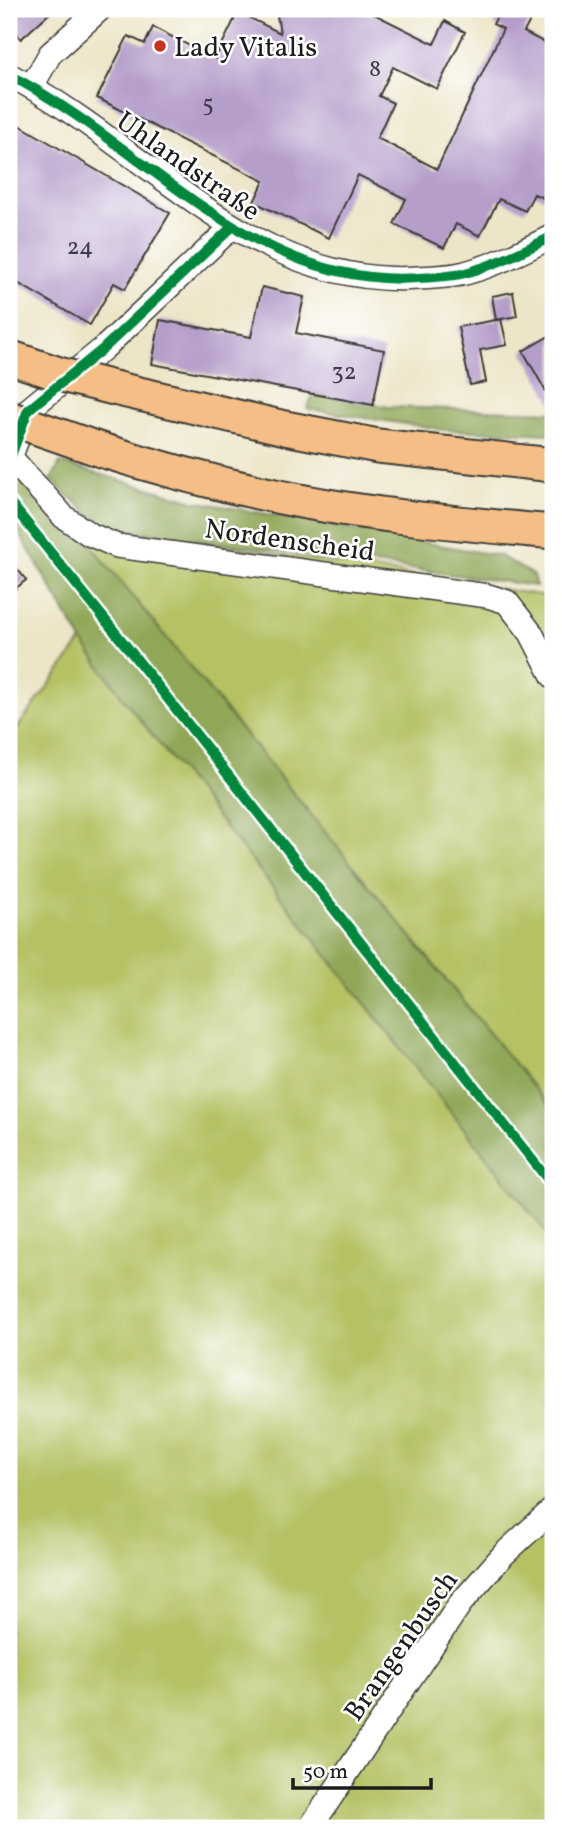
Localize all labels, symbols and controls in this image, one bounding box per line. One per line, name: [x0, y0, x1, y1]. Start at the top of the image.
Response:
place label: Lady Vitalis: [174, 29, 317, 68]
marker: Lady Vitalis: [152, 38, 168, 54]
house number: 8: [369, 53, 381, 87]
house number: 5: [202, 88, 214, 122]
street label: Uhlandstraße: [108, 103, 268, 231]
house number: 24: [67, 231, 93, 265]
house number: 32: [331, 356, 357, 390]
street label: Nordenscheid: [202, 510, 377, 573]
street label: Brangenbusch: [336, 1563, 468, 1730]
scale bar: [293, 1746, 431, 1790]
text: 50 m: [303, 1758, 348, 1787]

